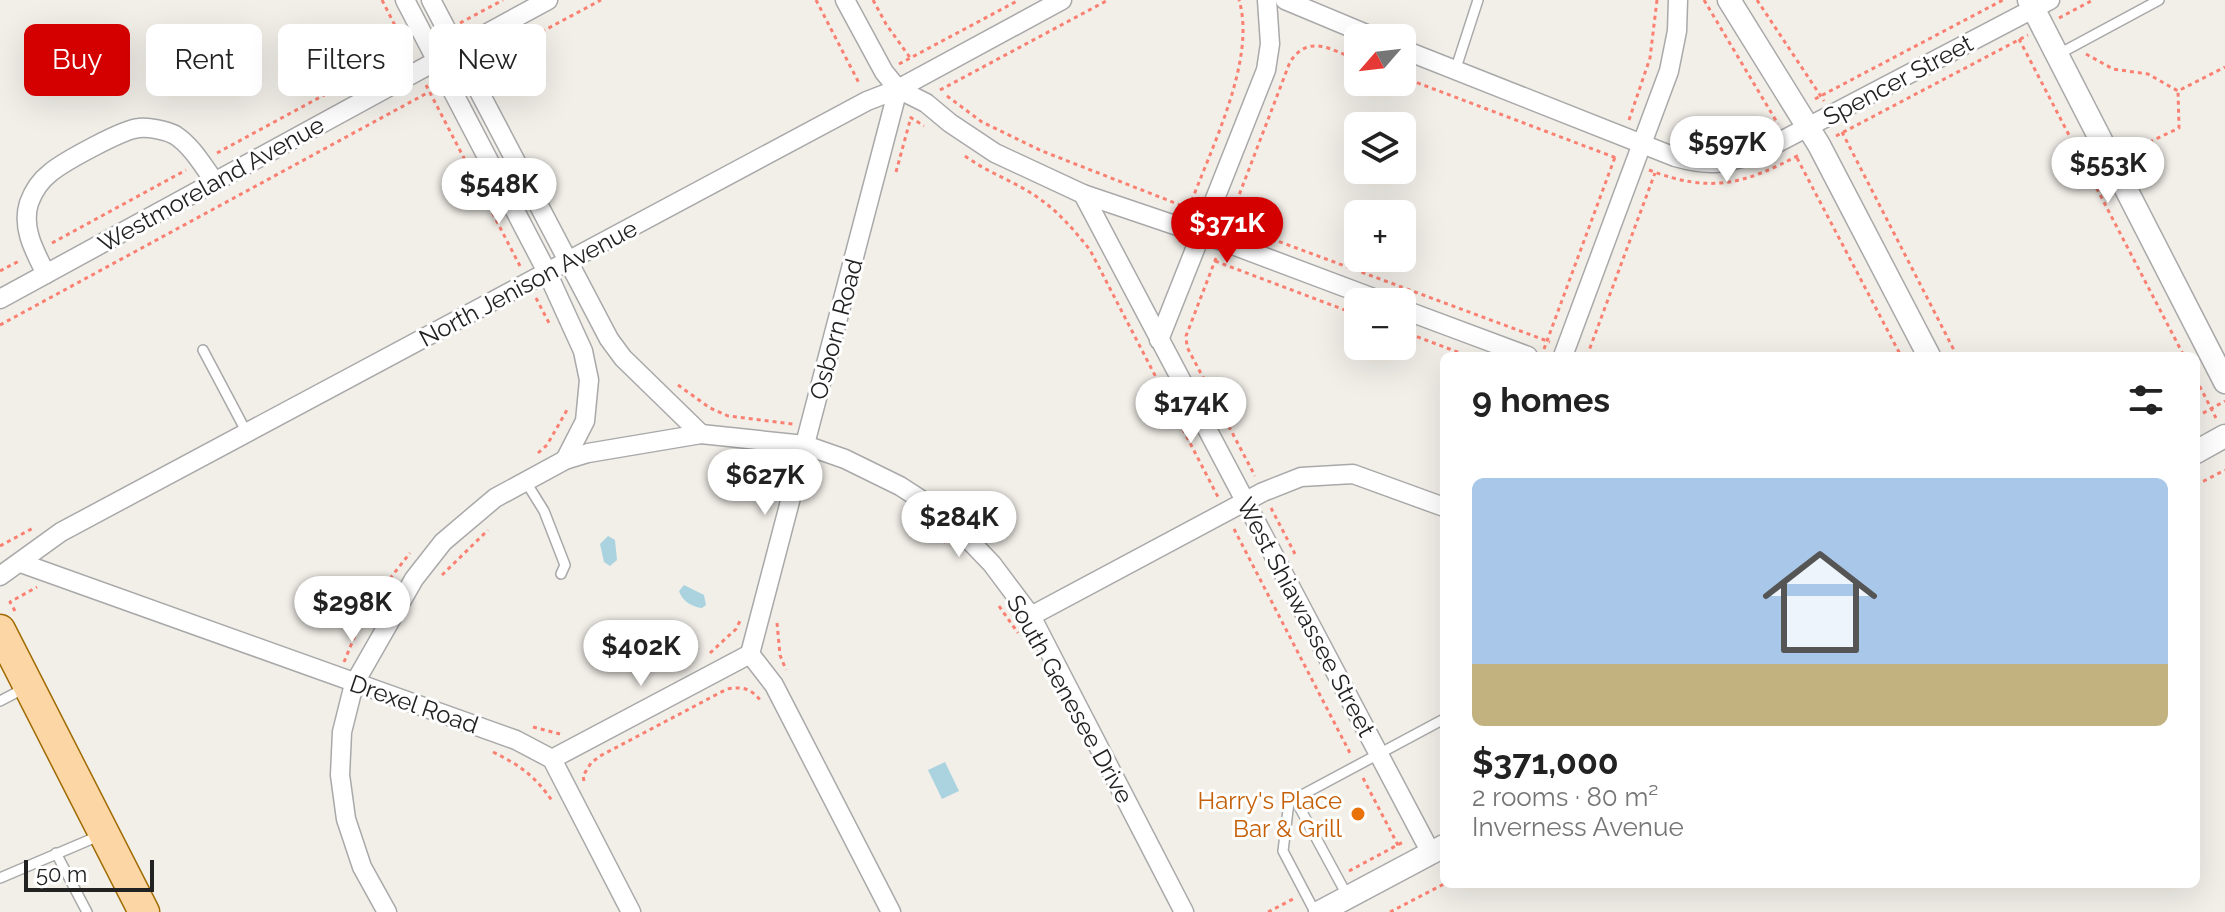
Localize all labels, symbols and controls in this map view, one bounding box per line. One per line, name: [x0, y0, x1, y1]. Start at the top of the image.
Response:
chip: Buy: [24, 24, 130, 96]
chip: Rent: [146, 24, 262, 96]
chip: Filters: [278, 24, 413, 96]
chip: New: [429, 24, 546, 96]
north arrow: [1344, 24, 1416, 96]
map controls: [1344, 24, 1416, 360]
street label: Spencer Street: [1818, 28, 1978, 132]
street label: Westmoreland Avenue: [93, 110, 329, 258]
button: layers: [1344, 112, 1416, 184]
pin: $597K: [1671, 116, 1783, 184]
text: $597K: [1688, 127, 1766, 157]
pin: $553K: [2052, 137, 2164, 205]
text: $553K: [2069, 148, 2147, 178]
pin: $548K: [443, 158, 555, 226]
text: $548K: [460, 169, 538, 199]
pin: $371K: [1171, 197, 1283, 265]
button: +: [1344, 200, 1416, 272]
text: $371K: [1189, 208, 1265, 238]
street label: North Jenison Avenue: [414, 213, 642, 353]
street label: Osborn Road: [803, 255, 869, 403]
button: −: [1344, 288, 1416, 360]
pin: $174K: [1135, 377, 1247, 445]
icon: filters: [2124, 378, 2168, 422]
text: 9 homes: [1472, 380, 1610, 420]
text: $174K: [1153, 388, 1229, 418]
pin: $627K: [709, 449, 821, 517]
text: $627K: [726, 460, 804, 490]
pin: $284K: [903, 491, 1015, 559]
street label: West Shiawassee Street: [1231, 493, 1381, 741]
text: $284K: [919, 502, 999, 532]
icon: home: [1748, 530, 1892, 674]
pin: $298K: [296, 576, 408, 644]
text: $298K: [312, 587, 392, 617]
street label: South Genesee Drive: [1001, 590, 1139, 808]
pin: $402K: [585, 620, 697, 688]
text: $402K: [601, 631, 681, 661]
street label: Drexel Road: [346, 668, 482, 740]
text: $371,000: [1472, 742, 1619, 782]
text: 2 rooms · 80 m²: [1472, 782, 1658, 812]
place label: Harry's Place Bar & Grill: [1198, 786, 1342, 843]
marker: Harry's Place Bar & Grill: [1349, 805, 1367, 823]
text: Inverness Avenue: [1472, 812, 1684, 842]
scale bar: [24, 856, 154, 892]
text: 50 m: [36, 861, 87, 887]

